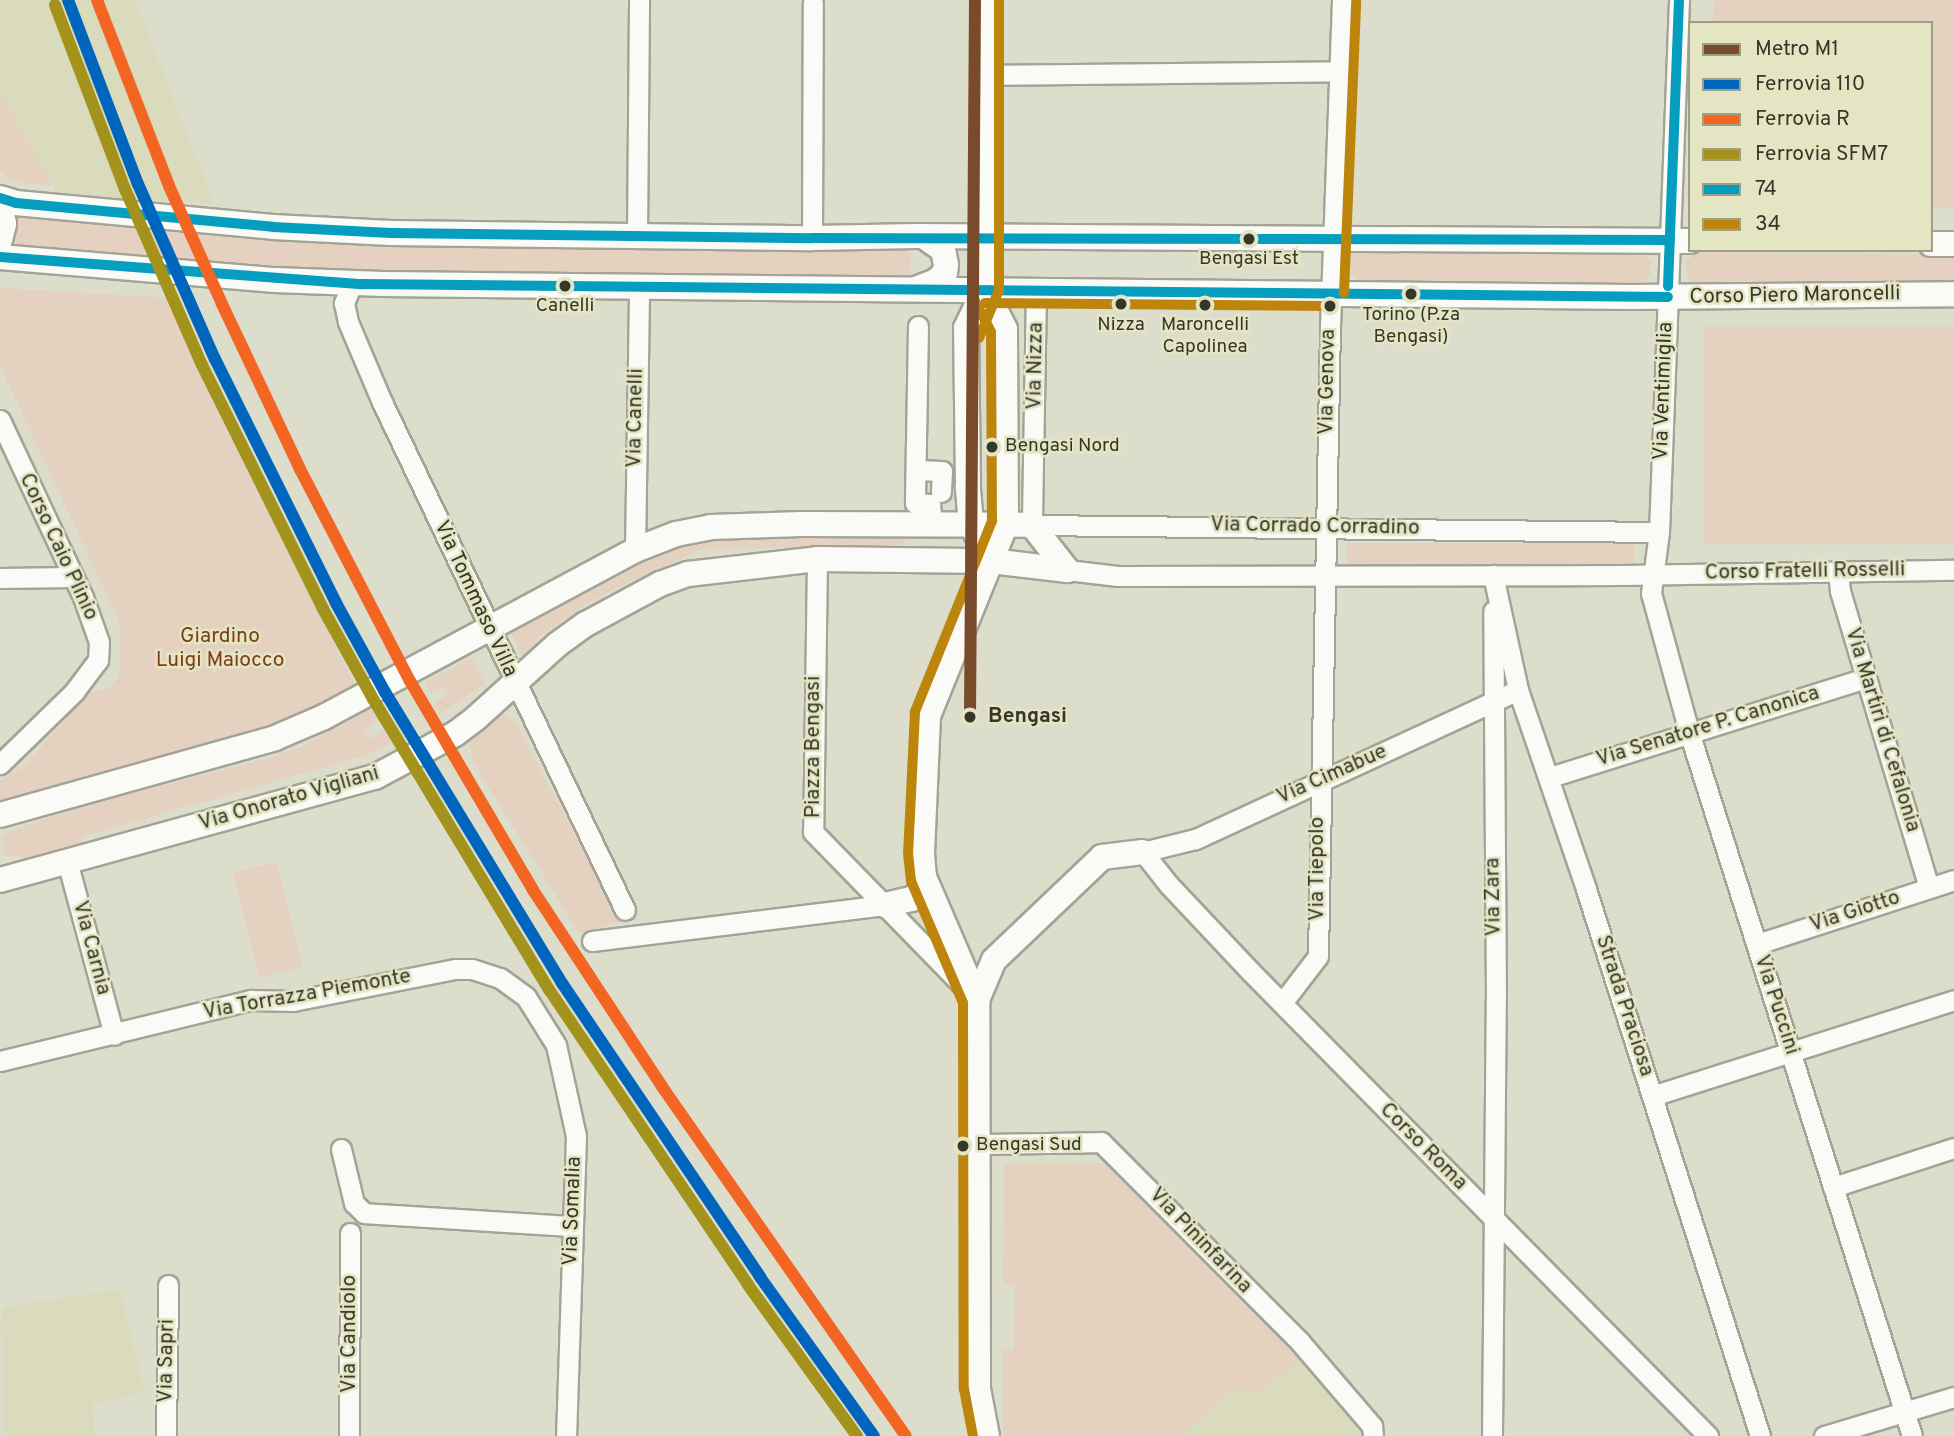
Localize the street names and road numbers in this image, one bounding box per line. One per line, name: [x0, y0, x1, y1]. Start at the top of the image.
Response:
street label: Corso Piero Maroncelli: [1689, 282, 1901, 310]
street label: Via Ventimiglia: [1649, 321, 1679, 461]
street label: Via Nizza: [1023, 322, 1049, 410]
street label: Via Genova: [1314, 329, 1342, 435]
street label: Via Canelli: [623, 368, 649, 468]
street label: Corso Caio Plinio: [13, 470, 103, 624]
street label: Via Corrado Corradino: [1210, 513, 1420, 541]
street label: Via Tommaso Villa: [427, 516, 523, 682]
street label: Corso Fratelli Rosselli: [1704, 558, 1906, 586]
street label: Via Martiri di Cefalonia: [1839, 625, 1925, 835]
street label: Piazza Bengasi: [801, 676, 827, 818]
street label: Via Senatore P. Canonica: [1593, 681, 1823, 773]
street label: Via Cimabue: [1273, 740, 1391, 810]
street label: Via Onorato Vigliani: [196, 761, 382, 837]
street label: Via Tiepolo: [1305, 816, 1331, 922]
street label: Via Zara: [1481, 857, 1507, 937]
street label: Via Giotto: [1807, 886, 1903, 938]
street label: Via Carnia: [66, 898, 116, 998]
street label: Strada Praciosa: [1589, 932, 1659, 1080]
street label: Via Puccini: [1748, 952, 1804, 1058]
street label: Via Torrazza Piemonte: [201, 964, 413, 1026]
street label: Corso Roma: [1374, 1098, 1472, 1196]
street label: Via Somalia: [558, 1156, 588, 1266]
street label: Via Pininfarina: [1143, 1183, 1257, 1299]
street label: Via Candiolo: [337, 1275, 363, 1393]
street label: Via Sapri: [154, 1319, 180, 1403]

